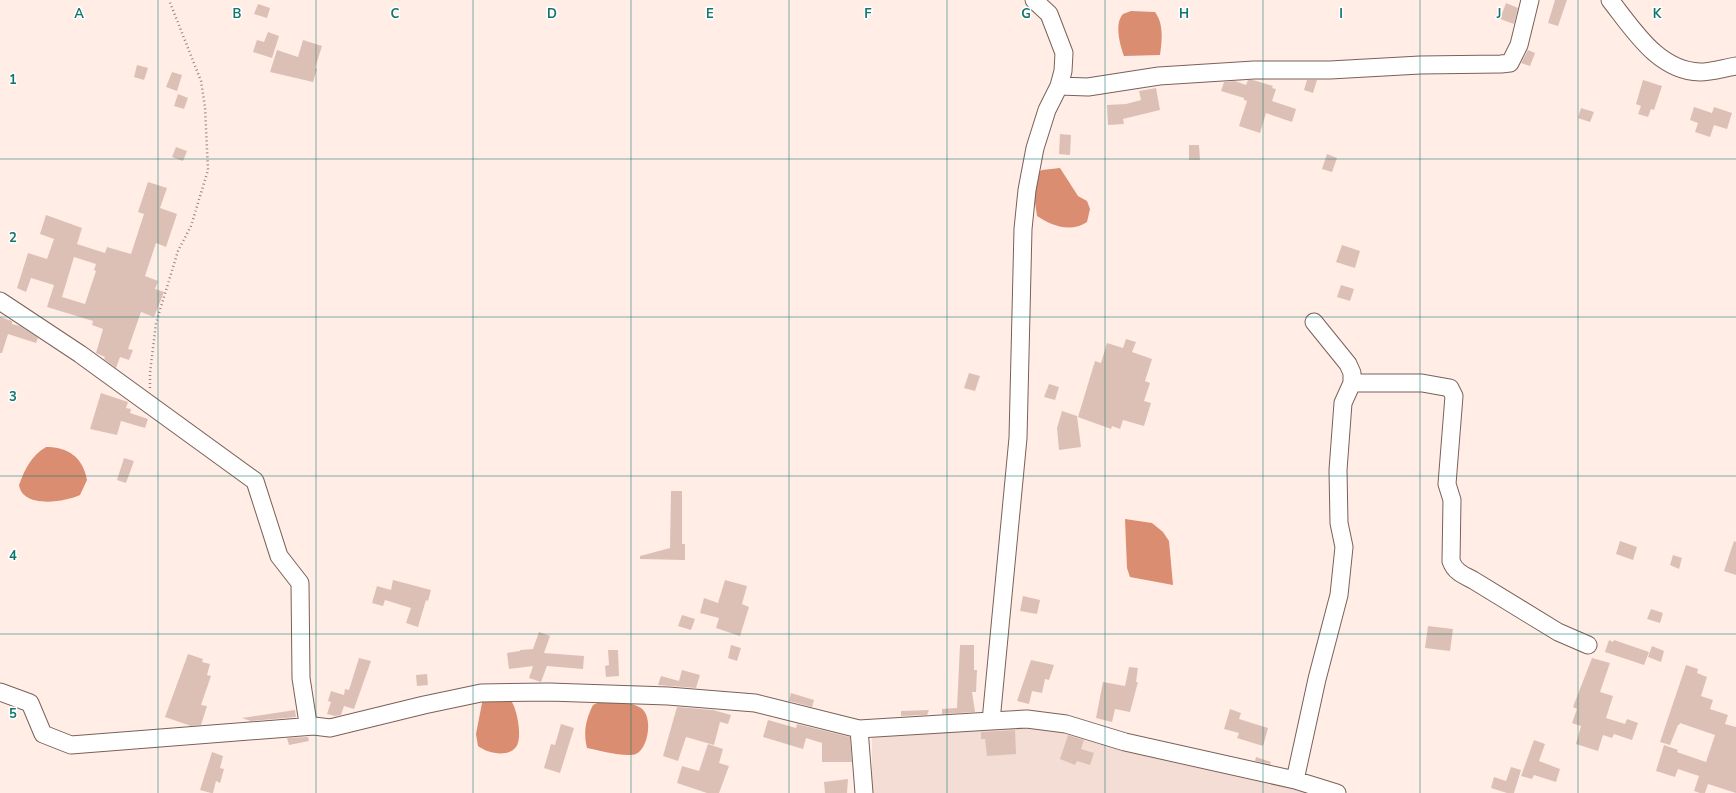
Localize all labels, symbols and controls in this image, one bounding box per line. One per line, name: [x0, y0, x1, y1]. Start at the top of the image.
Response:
text: A: [74, 5, 84, 23]
text: B: [233, 5, 242, 23]
text: C: [391, 5, 400, 23]
text: D: [547, 5, 557, 23]
text: E: [706, 5, 714, 23]
text: F: [864, 5, 872, 23]
text: G: [1021, 5, 1031, 23]
text: H: [1179, 5, 1189, 23]
text: I: [1339, 5, 1343, 23]
text: J: [1496, 5, 1501, 23]
text: K: [1653, 5, 1662, 23]
text: 1: [9, 71, 17, 89]
text: 2: [9, 229, 17, 247]
text: 3: [9, 388, 17, 406]
text: 4: [9, 547, 17, 565]
text: 5: [9, 705, 17, 723]

